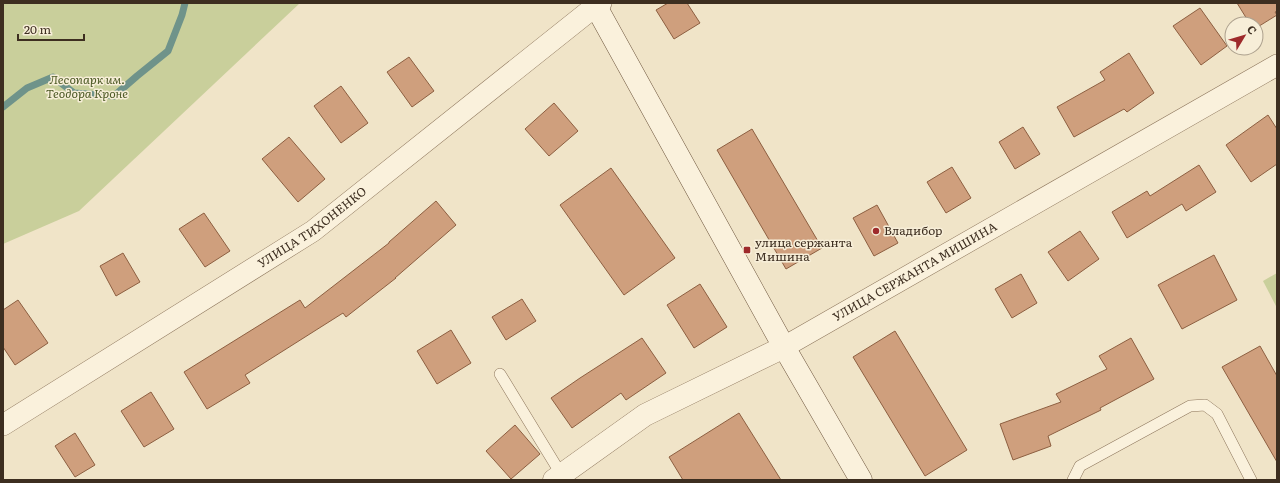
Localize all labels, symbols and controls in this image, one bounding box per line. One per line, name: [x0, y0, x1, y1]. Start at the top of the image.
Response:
scale bar: [18, 16, 84, 42]
north arrow: [1224, 16, 1264, 56]
text: 20 m: [24, 20, 51, 38]
text: С: [1244, 21, 1261, 37]
park label: Лесопарк им. Теодора Кроне: [46, 70, 128, 102]
street label: УЛИЦА ТИХОНЕНКО: [254, 182, 370, 272]
street label: УЛИЦА СЕРЖАНТА МИШИНА: [829, 217, 1000, 325]
place label: Владибор: [884, 221, 942, 239]
marker: Владибор: [871, 226, 881, 236]
place label: улица cержанта Мишина: [755, 233, 853, 265]
marker: улица cержанта Мишина: [742, 245, 752, 255]

